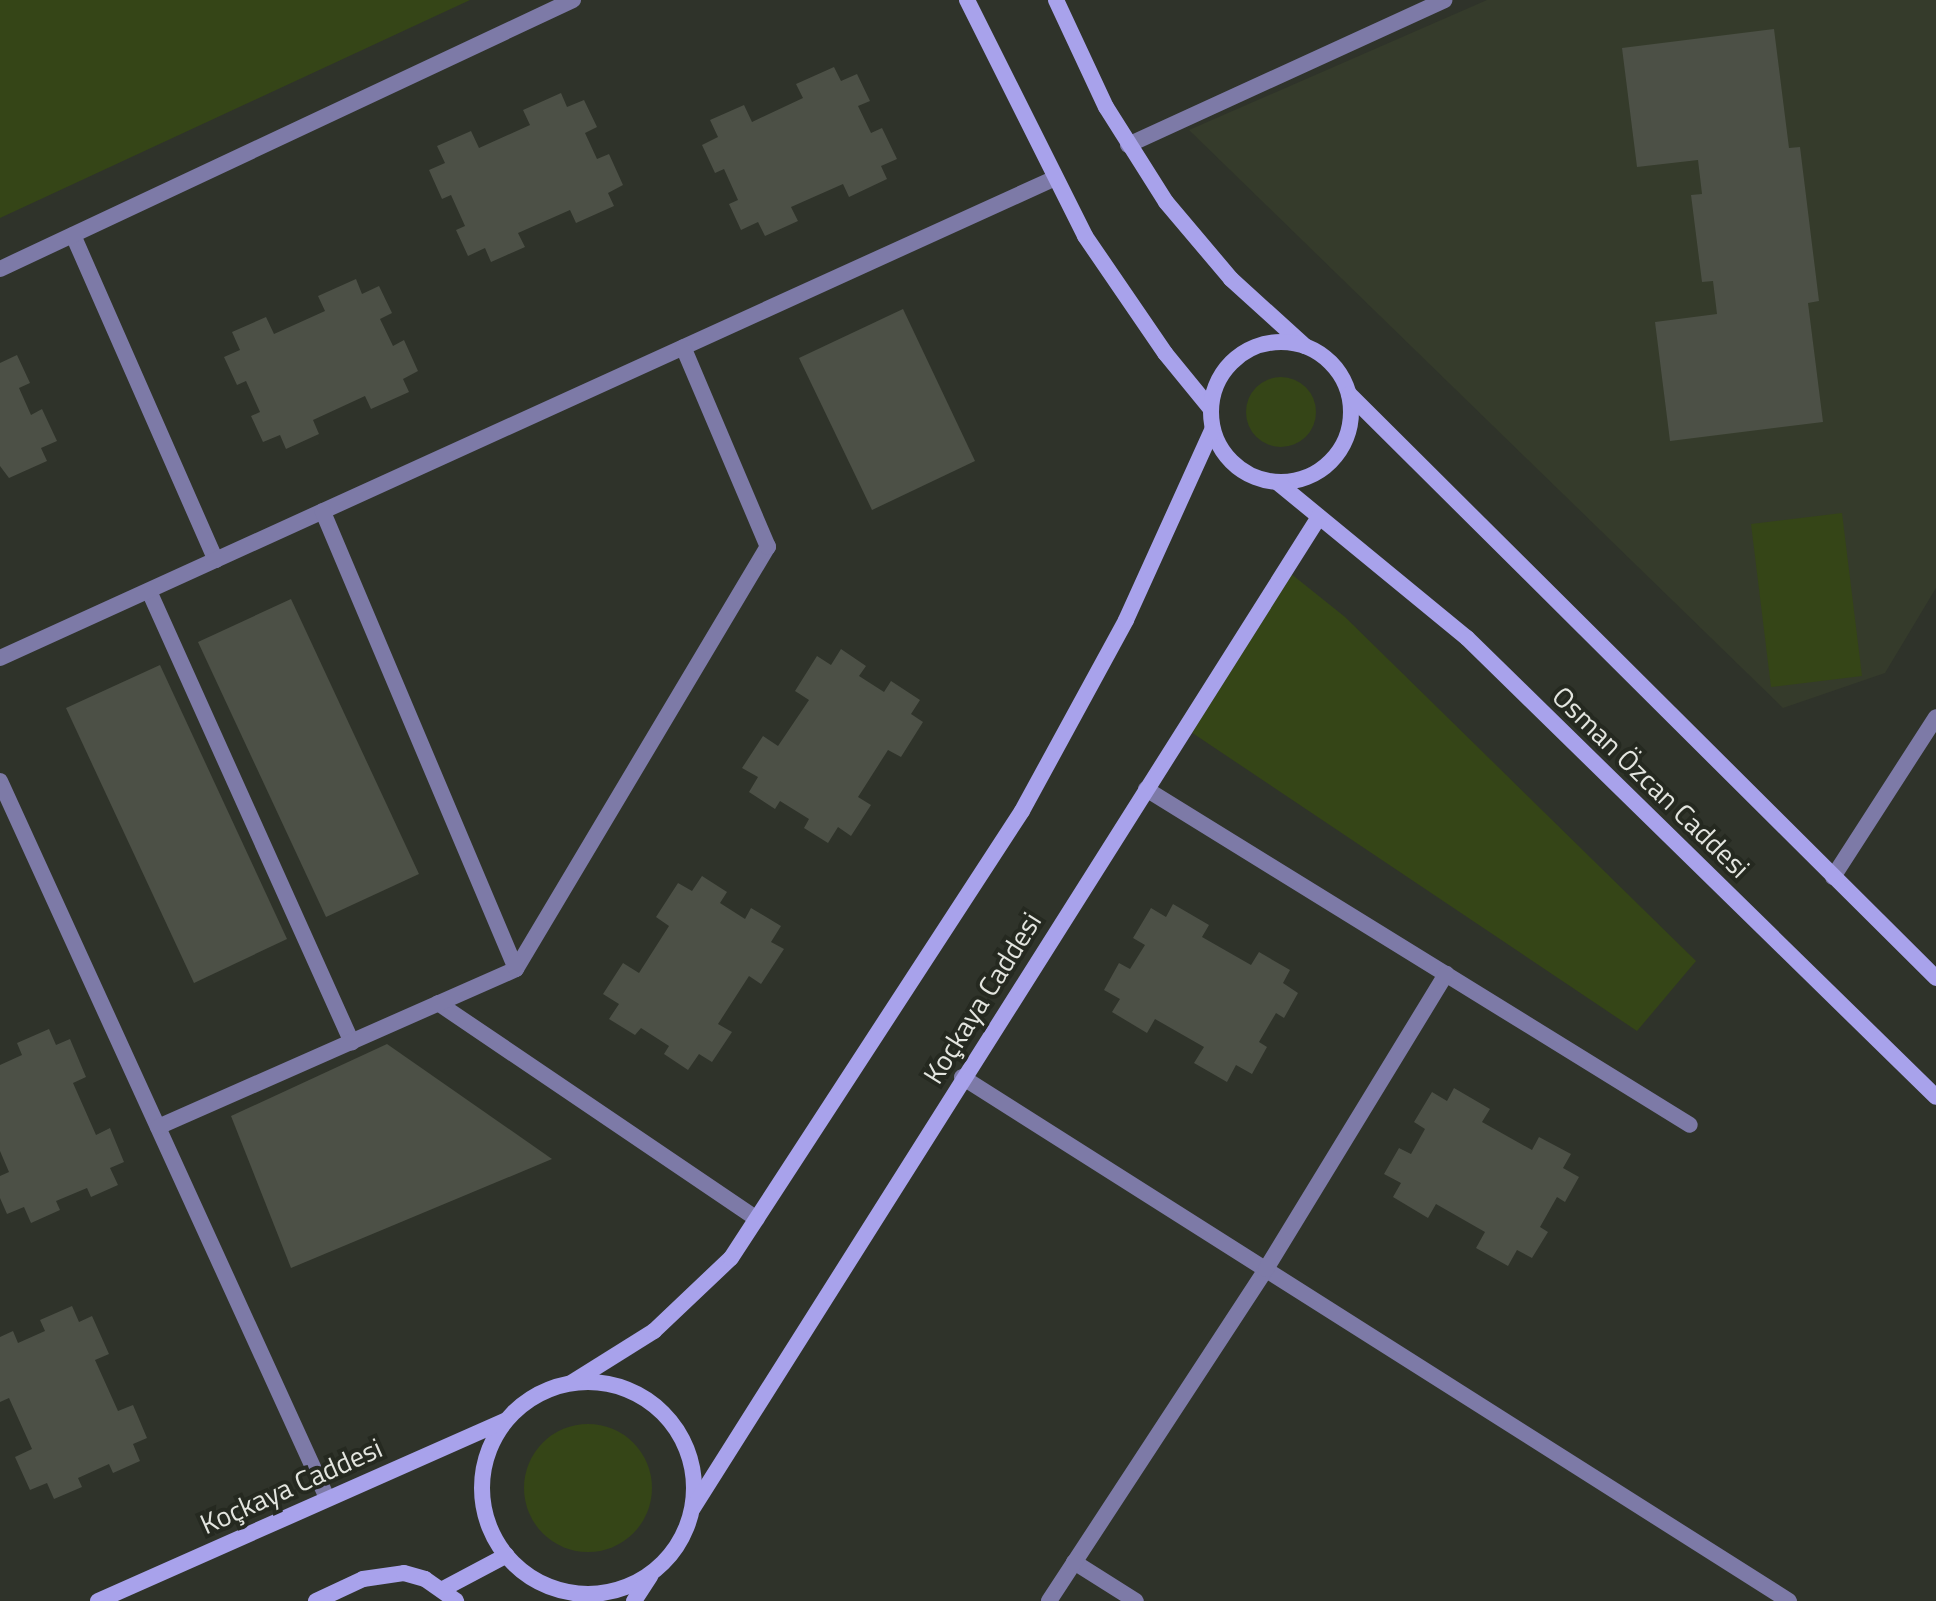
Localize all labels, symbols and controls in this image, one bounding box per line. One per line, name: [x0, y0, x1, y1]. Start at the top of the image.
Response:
street label: Osman Özcan Caddesi: [1546, 679, 1756, 885]
street label: Koçkaya Caddesi: [916, 906, 1048, 1090]
street label: Koçkaya Caddesi: [195, 1431, 387, 1541]

